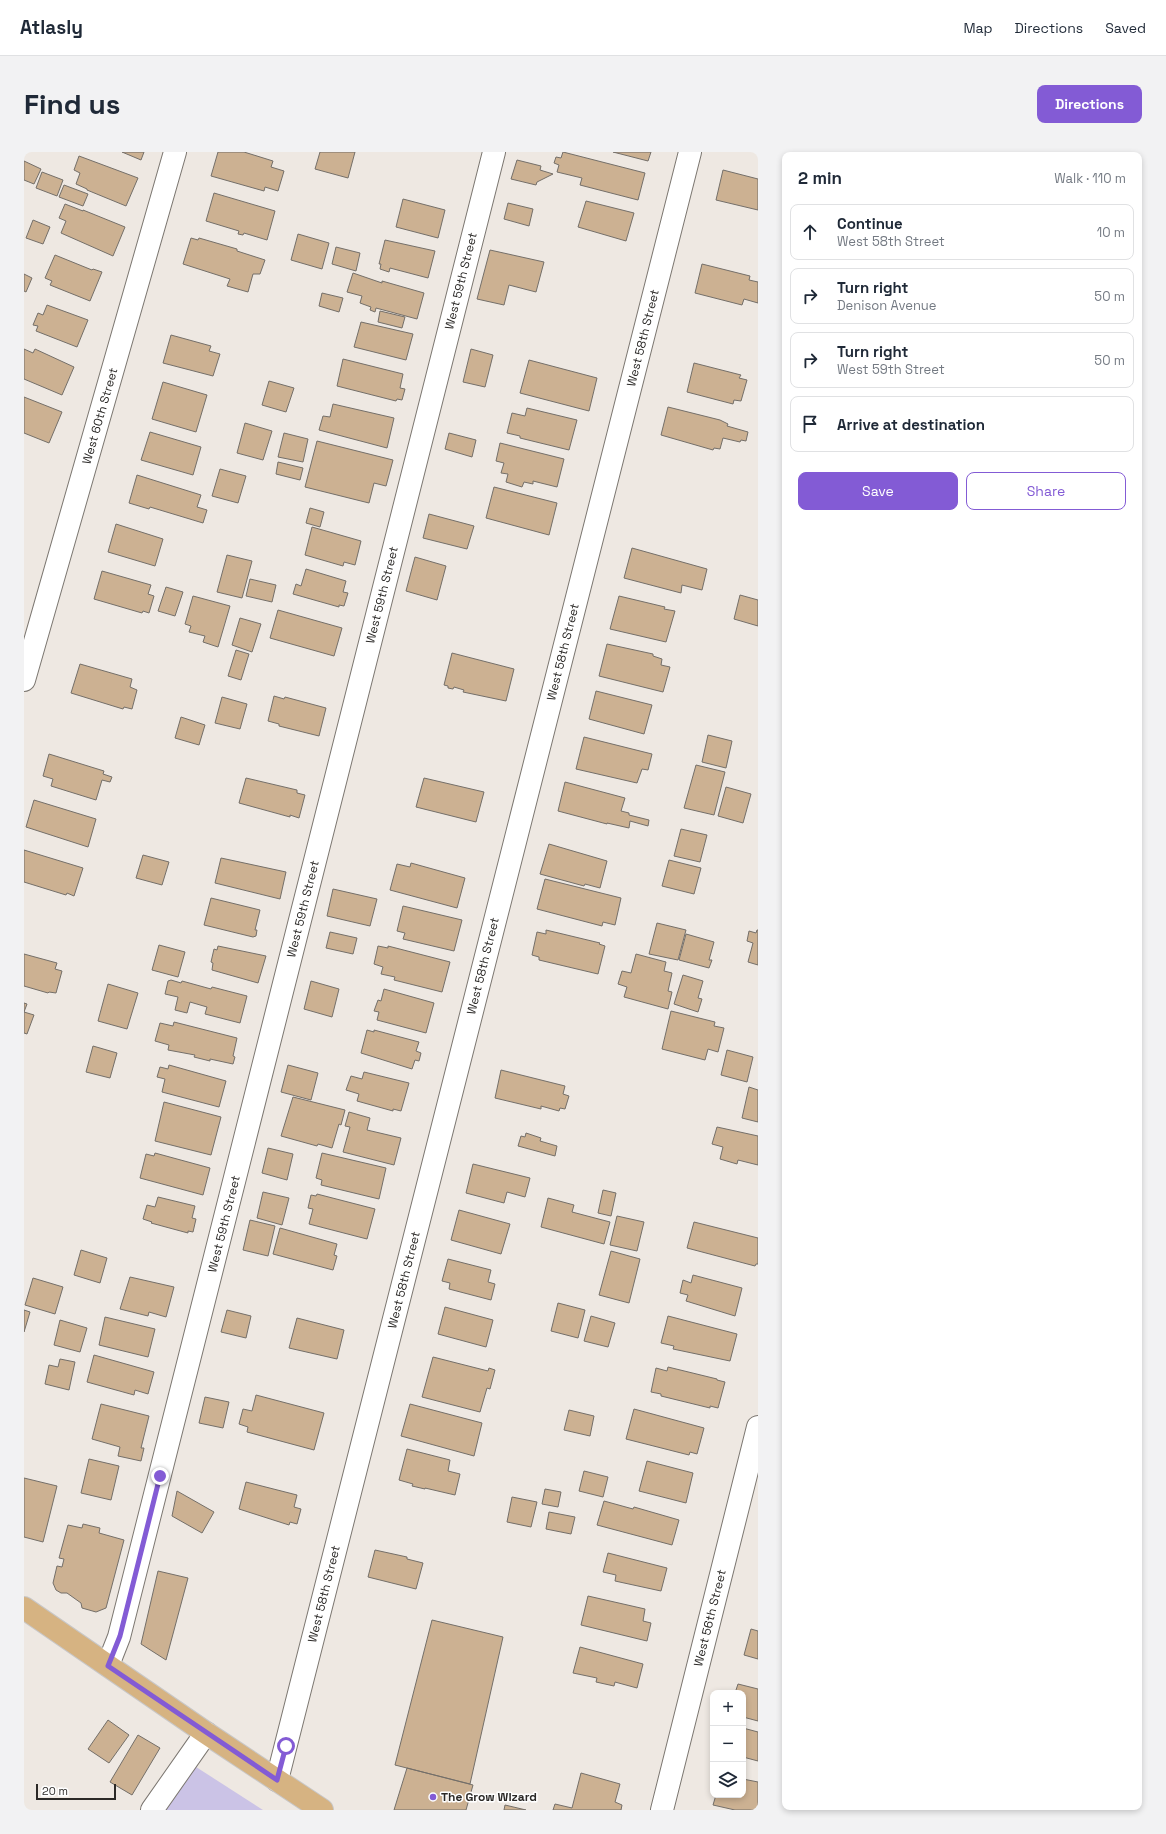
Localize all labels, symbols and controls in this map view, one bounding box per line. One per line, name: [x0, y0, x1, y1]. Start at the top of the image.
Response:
text: Atlasly: [20, 15, 83, 40]
text: Map: [963, 19, 993, 37]
text: Directions: [1015, 19, 1083, 37]
text: Saved: [1105, 19, 1146, 37]
button: Directions: [1037, 85, 1142, 123]
text: Find us: [24, 86, 121, 122]
text: 2 min: [798, 167, 842, 189]
text: Walk · 110 m: [1054, 170, 1126, 187]
text: Continue: [837, 214, 903, 233]
icon: ahead: [799, 221, 821, 243]
text: 10 m: [1097, 224, 1125, 241]
street label: West 59th Street: [441, 231, 481, 331]
text: West 58th Street: [837, 233, 945, 250]
text: Turn right: [837, 278, 908, 297]
icon: right: [799, 285, 821, 307]
street label: West 58th Street: [623, 288, 663, 388]
text: 50 m: [1094, 288, 1125, 305]
text: Denison Avenue: [837, 297, 936, 314]
text: Turn right: [837, 342, 908, 361]
icon: right: [799, 349, 821, 371]
text: 50 m: [1094, 352, 1125, 369]
text: West 59th Street: [837, 361, 945, 378]
street label: West 60th Street: [79, 366, 121, 466]
icon: arrive: [799, 413, 821, 435]
text: Arrive at destination: [837, 415, 985, 434]
button: Save: [798, 472, 958, 510]
button: Share: [966, 472, 1126, 510]
street label: West 59th Street: [362, 545, 402, 645]
street label: West 58th Street: [543, 602, 583, 702]
street label: West 59th Street: [283, 859, 323, 959]
street label: West 58th Street: [463, 916, 503, 1016]
street label: West 59th Street: [204, 1174, 244, 1274]
street label: West 58th Street: [384, 1230, 424, 1330]
route end: [151, 1467, 169, 1485]
street label: West 58th Street: [304, 1544, 344, 1644]
street label: West 56th Street: [690, 1568, 730, 1668]
map controls: [710, 1690, 746, 1798]
button: +: [710, 1690, 746, 1726]
button: −: [710, 1726, 746, 1762]
route start: [277, 1737, 295, 1755]
button: layers: [710, 1762, 746, 1798]
scale bar: [36, 1782, 116, 1801]
text: 20 m: [42, 1784, 68, 1798]
place label: The Grow Wizard: [441, 1789, 537, 1805]
marker: The Grow Wizard: [428, 1792, 438, 1802]

